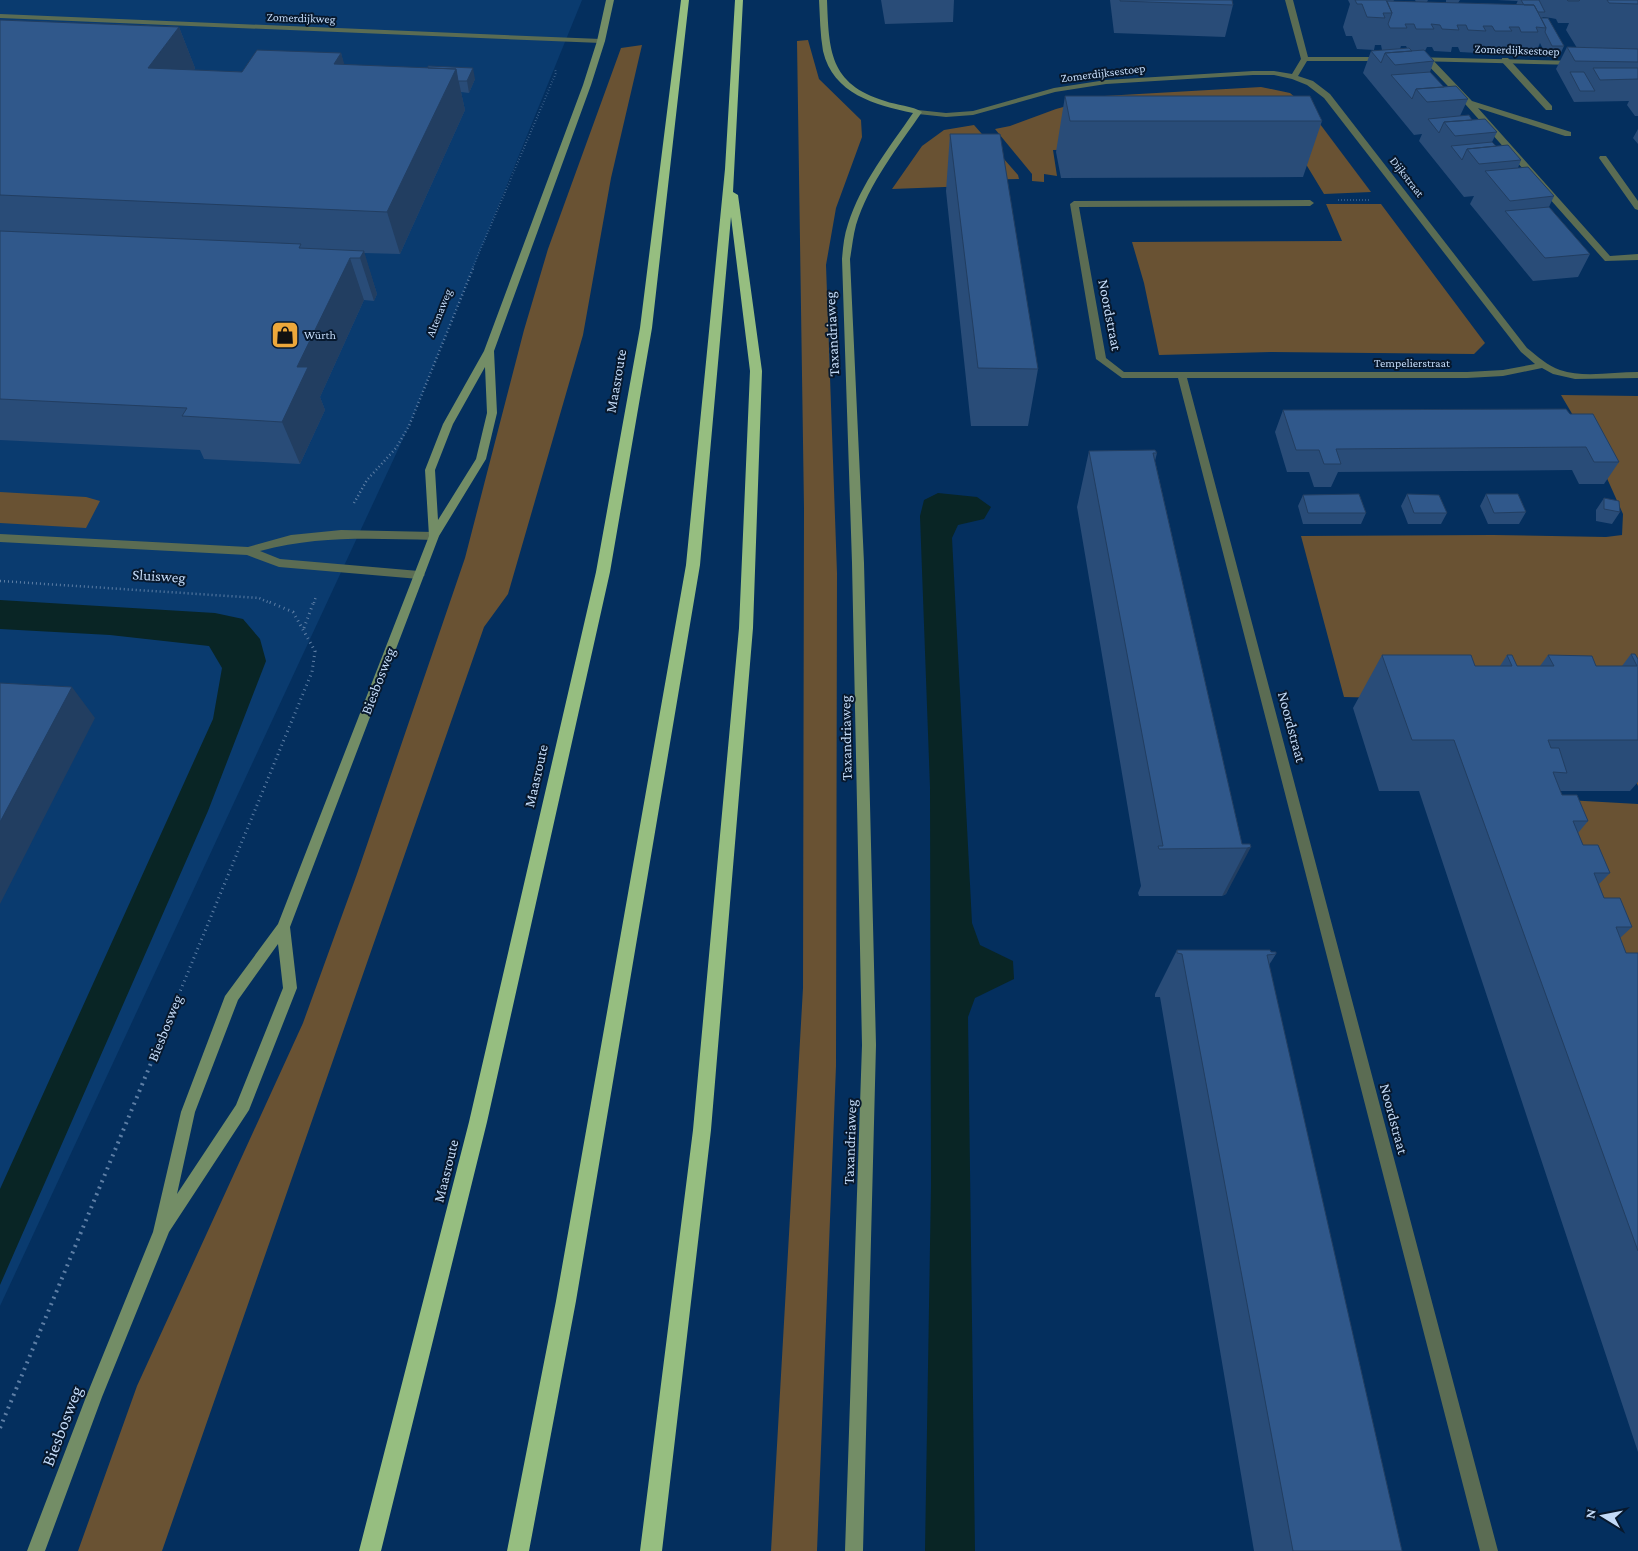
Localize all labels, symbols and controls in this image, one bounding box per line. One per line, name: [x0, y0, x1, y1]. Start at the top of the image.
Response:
street label: Zomerdijkweg: [266, 10, 336, 26]
street label: Zomerdijksestoep: [1474, 42, 1560, 58]
street label: Zomerdijksestoep: [1060, 61, 1146, 85]
street label: Dijkstraat: [1387, 154, 1428, 201]
street label: Noordstraat: [1095, 278, 1125, 353]
street label: Altenaweg: [423, 287, 455, 339]
street label: Taxandriaweg: [822, 291, 843, 377]
shop icon: Würth: [270, 320, 300, 350]
place label: Würth: [304, 328, 336, 342]
street label: Maasroute: [603, 348, 630, 414]
street label: Tempelierstraat: [1374, 356, 1451, 370]
street label: Sluisweg: [132, 566, 186, 587]
street label: Biesbosweg: [358, 645, 399, 717]
street label: Noordstraat: [1275, 690, 1309, 765]
street label: Taxandriaweg: [837, 695, 856, 781]
street label: Maasroute: [521, 743, 551, 809]
street label: Biesbosweg: [144, 992, 187, 1064]
street label: Noordstraat: [1377, 1082, 1411, 1157]
street label: Taxandriaweg: [841, 1099, 860, 1185]
street label: Maasroute: [430, 1138, 462, 1204]
street label: Biesbosweg: [38, 1383, 87, 1469]
north arrow: [1578, 1491, 1628, 1541]
text: N: [1581, 1507, 1599, 1520]

